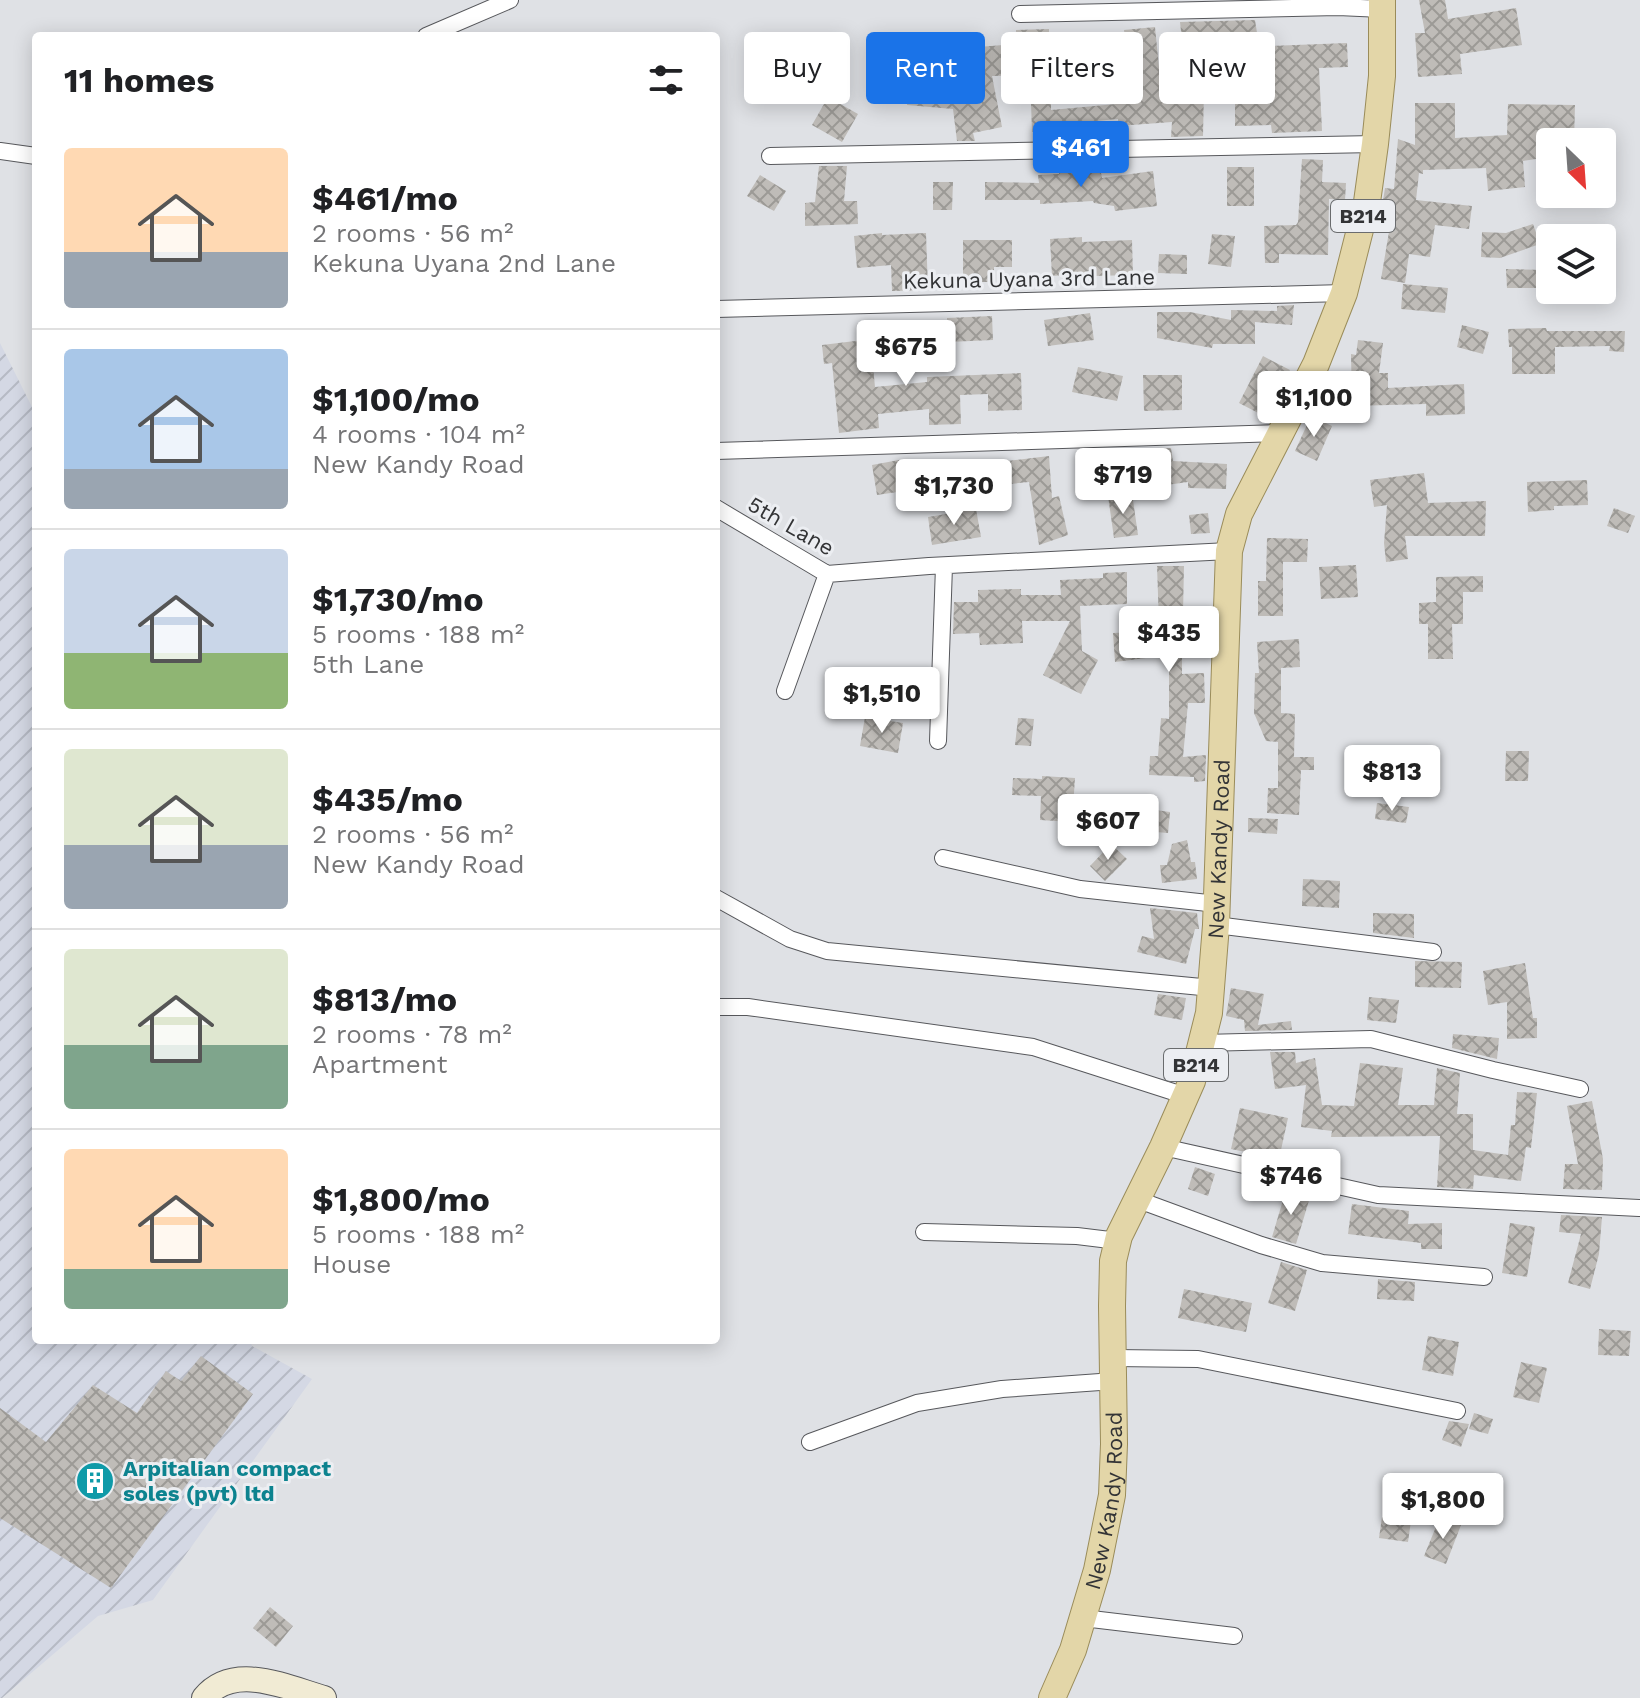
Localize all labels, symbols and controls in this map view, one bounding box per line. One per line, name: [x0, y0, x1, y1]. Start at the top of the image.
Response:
chip: Buy: [744, 32, 850, 104]
chip: Rent: [866, 32, 985, 104]
chip: Filters: [1001, 32, 1143, 104]
chip: New: [1159, 32, 1275, 104]
icon: filters: [644, 58, 688, 102]
text: 11 homes: [64, 60, 214, 100]
pin: $461: [1034, 121, 1128, 189]
north arrow: [1536, 128, 1616, 208]
map controls: [1536, 128, 1616, 304]
text: $461: [1051, 132, 1111, 162]
text: $461/mo: [312, 178, 458, 218]
icon: home: [128, 180, 224, 276]
road number: B214: [1331, 200, 1395, 232]
text: 2 rooms · 56 m²: [312, 218, 514, 248]
button: layers: [1536, 224, 1616, 304]
text: Kekuna Uyana 2nd Lane: [312, 248, 616, 278]
street label: Kekuna Uyana 3rd Lane: [903, 264, 1155, 294]
pin: $675: [859, 320, 953, 388]
text: $675: [875, 331, 937, 361]
pin: $1,100: [1249, 371, 1379, 439]
text: $1,100/mo: [312, 379, 480, 419]
icon: home: [128, 381, 224, 477]
text: $1,100: [1275, 382, 1353, 412]
text: 4 rooms · 104 m²: [312, 419, 525, 449]
pin: $719: [1076, 448, 1170, 516]
text: New Kandy Road: [312, 449, 525, 479]
pin: $1,730: [889, 459, 1019, 527]
text: $719: [1093, 459, 1153, 489]
text: $1,730: [914, 470, 994, 500]
street label: 5th Lane: [744, 491, 838, 561]
text: $1,730/mo: [312, 579, 484, 619]
icon: home: [128, 581, 224, 677]
pin: $435: [1122, 606, 1216, 674]
text: $435: [1137, 617, 1201, 647]
text: 5 rooms · 188 m²: [312, 619, 524, 649]
text: 5th Lane: [312, 649, 424, 679]
pin: $1,510: [817, 667, 947, 735]
text: $1,510: [843, 678, 921, 708]
pin: $813: [1345, 745, 1439, 813]
text: $813: [1362, 756, 1422, 786]
street label: New Kandy Road: [1202, 759, 1234, 940]
text: $435/mo: [312, 779, 463, 819]
icon: home: [128, 781, 224, 877]
pin: $607: [1061, 794, 1155, 862]
text: $607: [1076, 805, 1140, 835]
text: 2 rooms · 56 m²: [312, 819, 514, 849]
text: New Kandy Road: [312, 849, 525, 879]
text: $813/mo: [312, 979, 457, 1019]
icon: home: [128, 981, 224, 1077]
text: 2 rooms · 78 m²: [312, 1019, 512, 1049]
text: Apartment: [312, 1049, 448, 1079]
road number: B214: [1164, 1049, 1228, 1081]
pin: $746: [1244, 1149, 1338, 1217]
text: $746: [1259, 1160, 1323, 1190]
text: $1,800/mo: [312, 1179, 490, 1219]
icon: home: [128, 1181, 224, 1277]
text: 5 rooms · 188 m²: [312, 1219, 524, 1249]
text: House: [312, 1249, 391, 1279]
street label: New Kandy Road: [1079, 1411, 1127, 1593]
place label: Arpitalian compact soles (pvt) ltd: [123, 1456, 332, 1506]
building icon: Arpitalian compact soles (pvt) ltd: [74, 1460, 116, 1502]
pin: $1,800: [1378, 1473, 1508, 1541]
text: $1,800: [1400, 1484, 1486, 1514]

